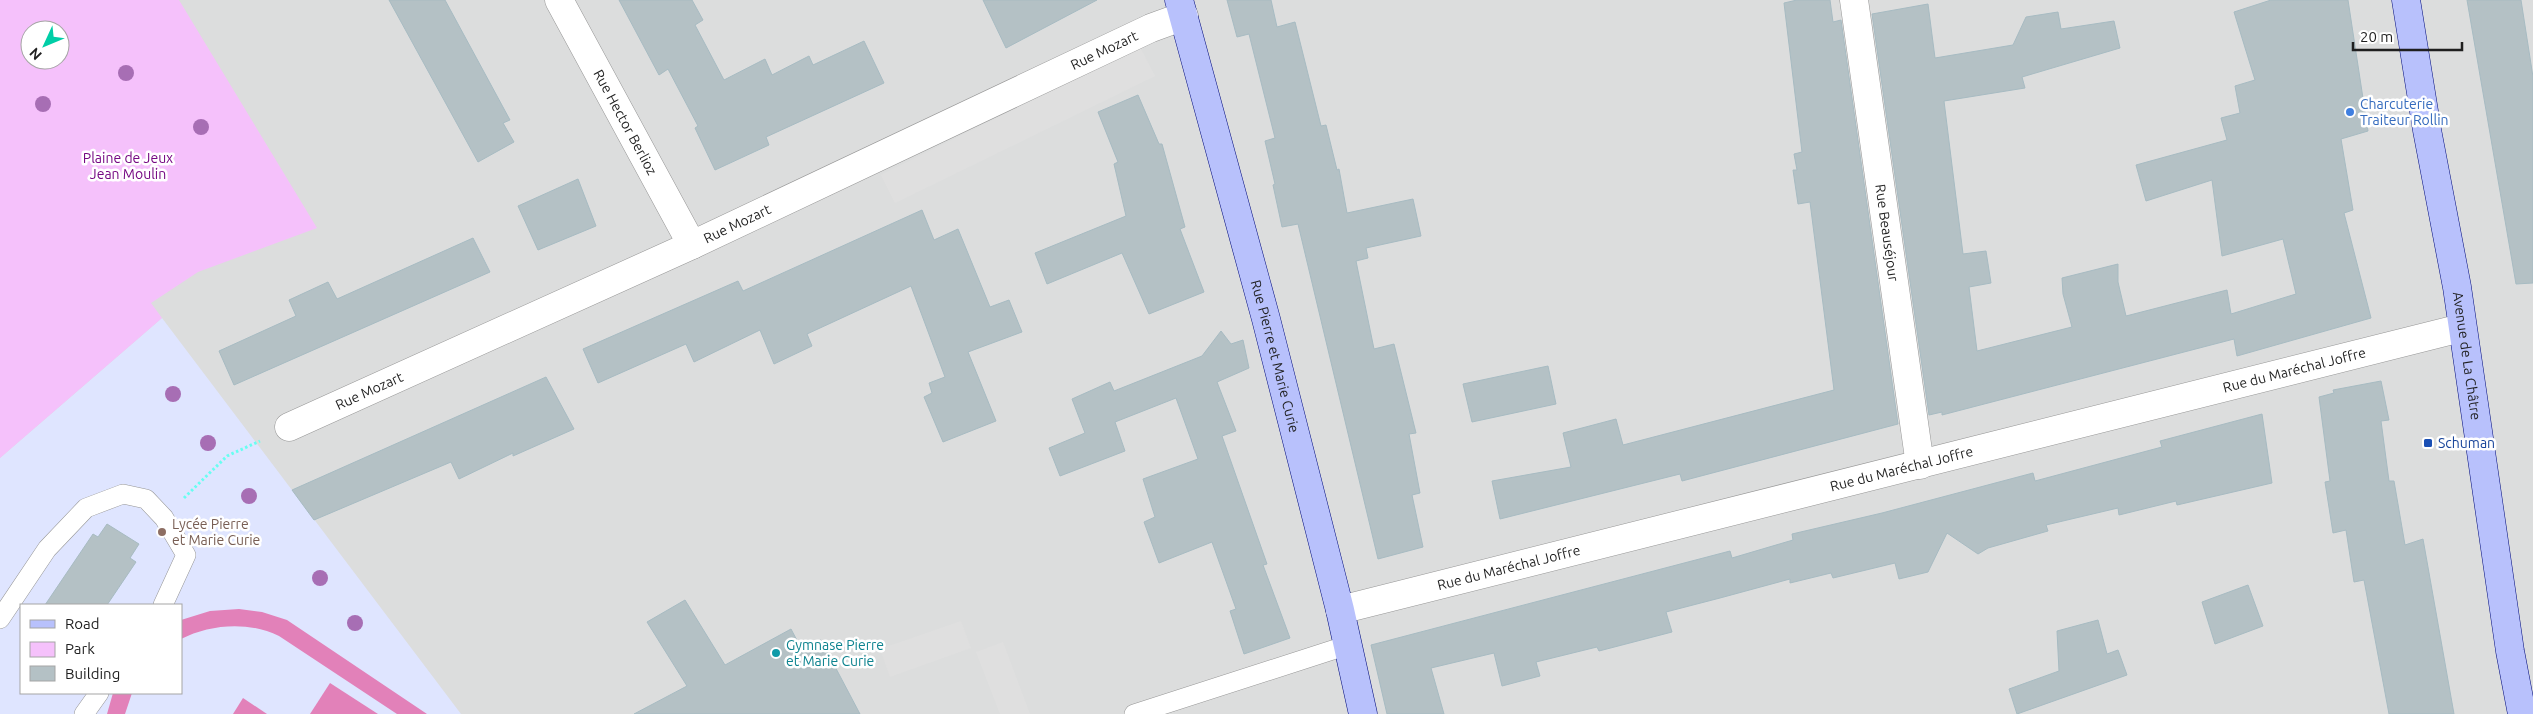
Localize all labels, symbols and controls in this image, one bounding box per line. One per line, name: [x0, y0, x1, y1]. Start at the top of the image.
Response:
north arrow: [20, 20, 70, 70]
scale bar: [2353, 20, 2462, 52]
street label: Rue Mozart: [1068, 27, 1141, 73]
text: 20 m: [2360, 28, 2393, 45]
text: N: [26, 45, 45, 63]
street label: Rue Hector Berlioz: [590, 67, 660, 178]
place label: Charcuterie Traiteur Rollin: [2360, 96, 2449, 128]
marker: Charcuterie Traiteur Rollin: [2344, 106, 2356, 118]
park label: Plaine de Jeux Jean Moulin: [83, 150, 173, 182]
street label: Rue Beauséjour: [1872, 183, 1902, 283]
street label: Rue Mozart: [701, 201, 774, 246]
street label: Rue Pierre et Marie Curie: [1248, 278, 1303, 434]
street label: Avenue de La Châtre: [2450, 291, 2484, 421]
street label: Rue du Maréchal Joffre: [2221, 344, 2367, 396]
street label: Rue Mozart: [333, 368, 406, 413]
place label: Schuman: [2438, 435, 2495, 451]
marker: Schuman: [2422, 437, 2434, 449]
street label: Rue du Maréchal Joffre: [1828, 443, 1975, 494]
place label: Lycée Pierre et Marie Curie: [172, 516, 260, 548]
marker: Lycée Pierre et Marie Curie: [156, 526, 168, 538]
street label: Rue du Maréchal Joffre: [1436, 542, 1582, 593]
legend: [20, 604, 182, 694]
text: Road: [65, 615, 100, 632]
place label: Gymnase Pierre et Marie Curie: [786, 637, 884, 669]
text: Park: [65, 640, 95, 657]
marker: Gymnase Pierre et Marie Curie: [770, 647, 782, 659]
text: Building: [65, 665, 120, 682]

